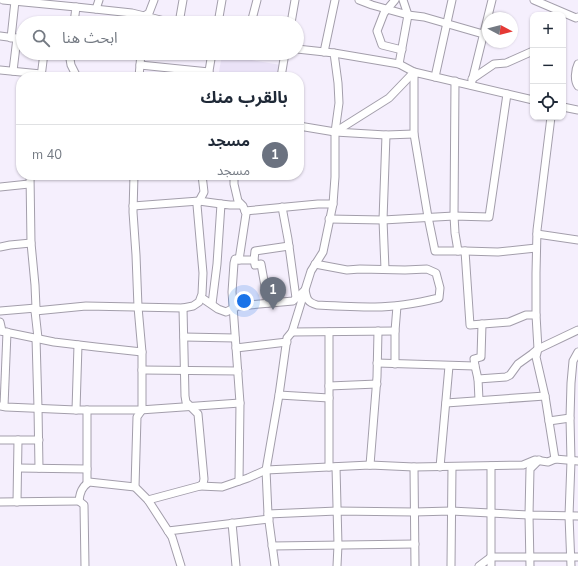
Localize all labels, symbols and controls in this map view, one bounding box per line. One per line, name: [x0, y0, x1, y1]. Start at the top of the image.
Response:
north arrow: [482, 12, 518, 48]
map controls: [530, 12, 566, 120]
button: +: [530, 12, 566, 48]
search box: [16, 16, 304, 60]
icon: search: [30, 27, 52, 49]
text: ابحث هنا: [62, 28, 118, 48]
button: −: [530, 48, 566, 84]
button: locate: [530, 84, 566, 120]
text: بالقرب منك: [201, 86, 288, 109]
text: مسجد: [208, 131, 250, 151]
text: 40 m: [32, 146, 62, 164]
text: 1: [271, 146, 279, 164]
text: مسجد: [217, 162, 250, 180]
pin: 1: [260, 277, 286, 310]
your location: [234, 291, 254, 311]

